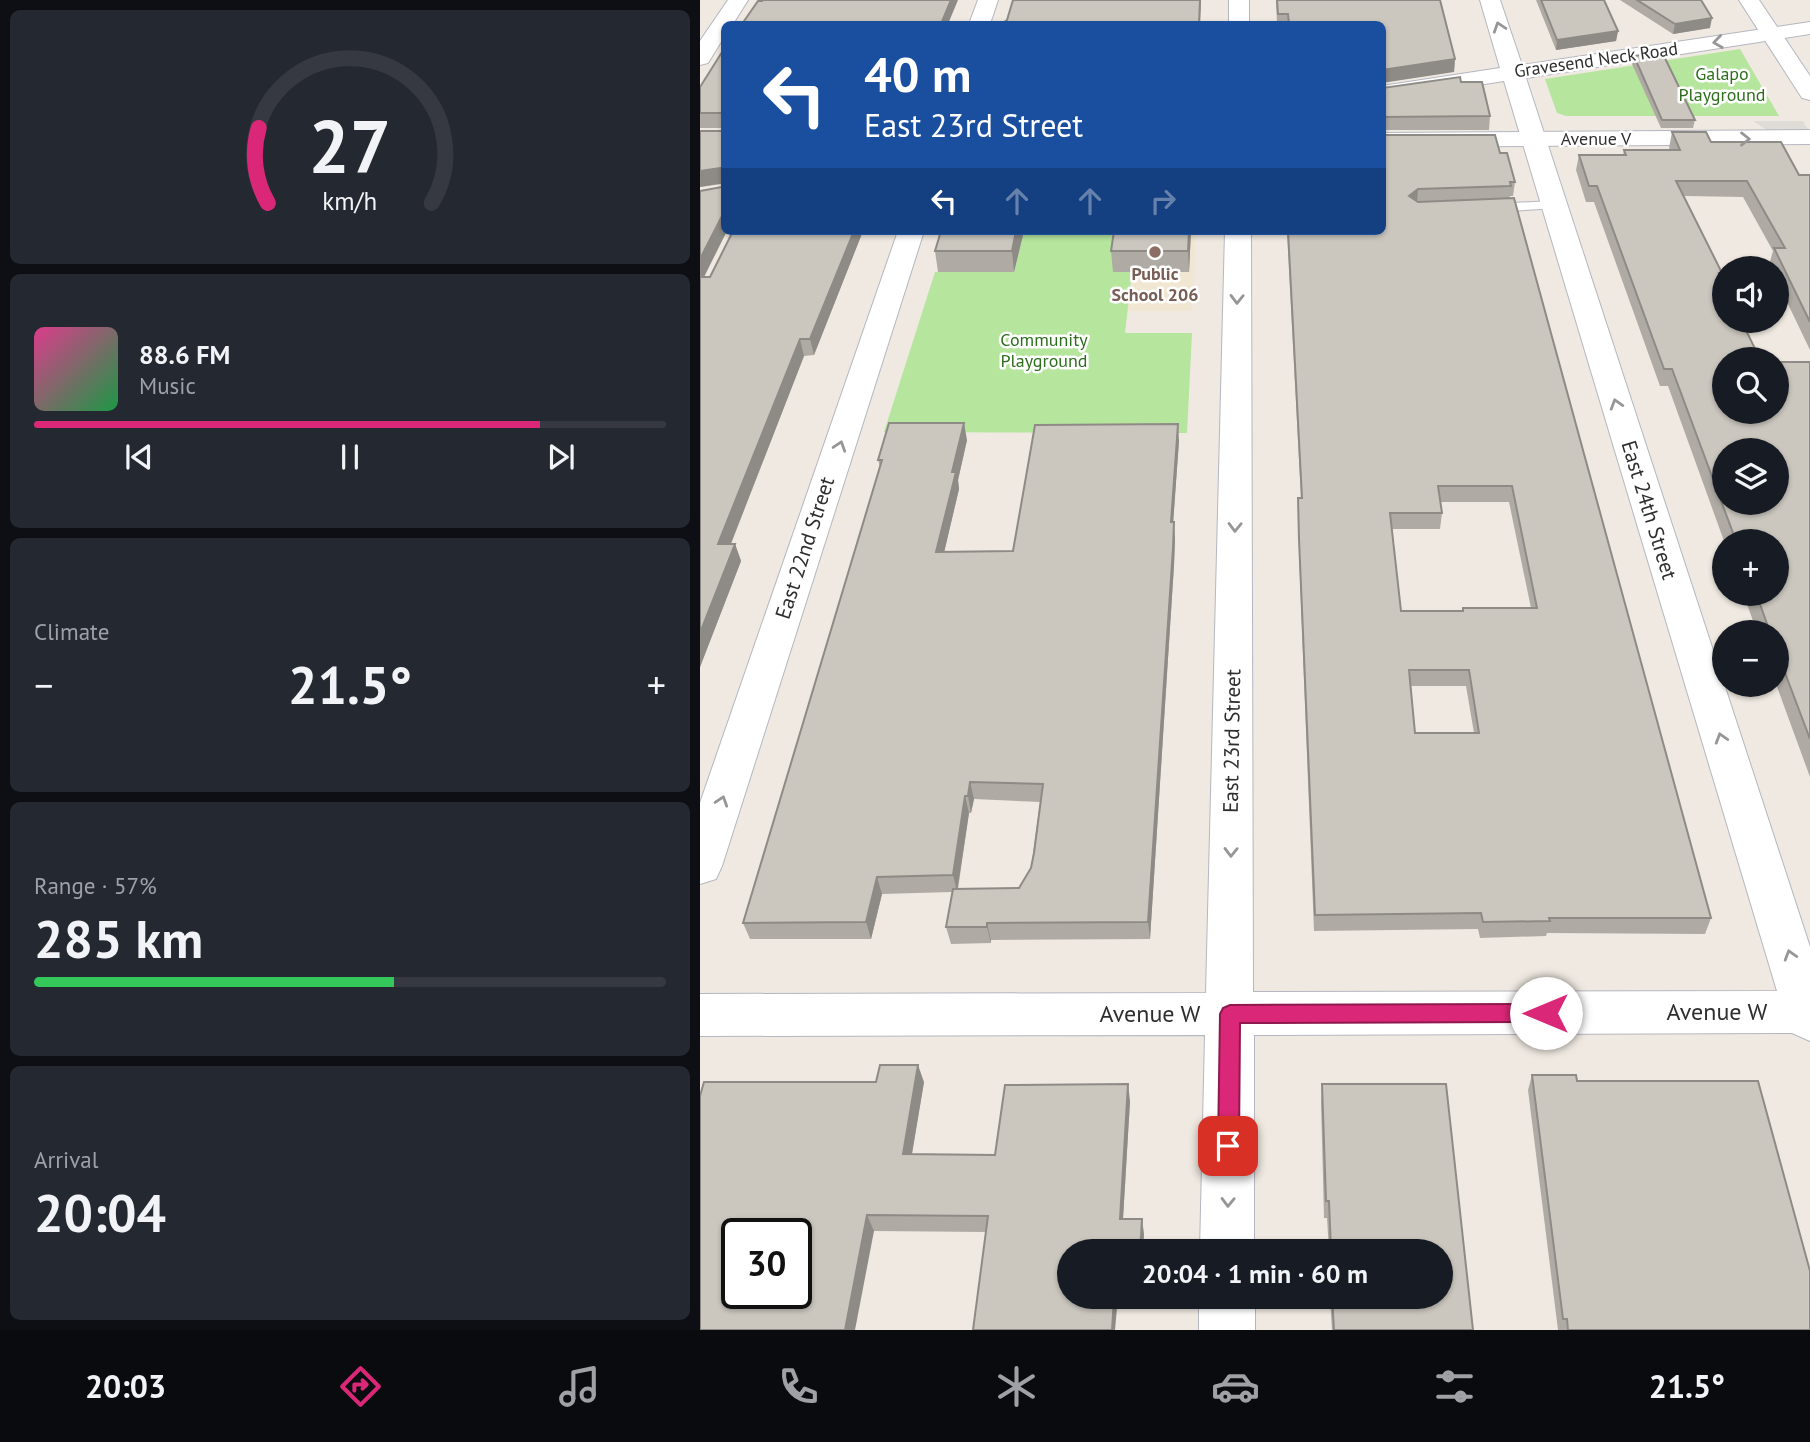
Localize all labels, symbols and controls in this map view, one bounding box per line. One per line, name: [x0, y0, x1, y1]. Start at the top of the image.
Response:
one-way arrow: [1493, 22, 1507, 34]
one-way arrow: [1712, 34, 1724, 49]
street label: Gravesend Neck Road: [1513, 37, 1679, 82]
text: 40 m: [864, 42, 971, 106]
icon: left: [749, 49, 840, 140]
park label: Galapo Playground: [1678, 62, 1766, 106]
text: 27: [309, 99, 391, 193]
text: East 23rd Street: [864, 104, 1083, 146]
street label: Avenue V: [1561, 127, 1632, 150]
one-way arrow: [1740, 131, 1750, 147]
icon: left: [925, 182, 963, 220]
icon: ahead: [998, 182, 1036, 220]
icon: ahead: [1071, 182, 1109, 220]
icon: right: [1144, 182, 1182, 220]
text: km/h: [323, 185, 377, 217]
marker: Public School 206: [1147, 244, 1163, 260]
map controls: [1712, 256, 1789, 697]
button: sound: [1712, 256, 1789, 333]
place label: Public School 206: [1112, 262, 1198, 306]
one-way arrow: [1229, 294, 1245, 305]
park label: Community Playground: [1000, 328, 1088, 372]
text: 88.6 FM: [139, 338, 230, 371]
button: search: [1712, 347, 1789, 424]
text: Music: [139, 371, 196, 400]
one-way arrow: [1610, 398, 1624, 411]
street label: East 24th Street: [1616, 437, 1683, 583]
icon: previous: [120, 438, 158, 476]
icon: pause: [331, 438, 369, 476]
icon: next: [542, 438, 580, 476]
button: layers: [1712, 438, 1789, 515]
one-way arrow: [831, 440, 846, 452]
street label: East 22nd Street: [769, 473, 840, 622]
one-way arrow: [1227, 521, 1242, 532]
button: +: [1712, 529, 1789, 606]
text: Climate: [34, 617, 109, 646]
button: −: [1712, 620, 1789, 697]
text: 21.5°: [288, 651, 412, 718]
text: −: [34, 660, 53, 709]
text: +: [647, 660, 666, 709]
street label: East 23rd Street: [1217, 669, 1246, 813]
one-way arrow: [1715, 732, 1729, 744]
one-way arrow: [713, 795, 728, 807]
one-way arrow: [1223, 847, 1239, 858]
text: Range · 57%: [34, 871, 157, 900]
text: 285 km: [34, 905, 203, 972]
one-way arrow: [1783, 949, 1798, 961]
position arrow: [1509, 976, 1583, 1050]
street label: Avenue W: [1667, 996, 1768, 1027]
street label: Avenue W: [1100, 998, 1201, 1029]
pin: [1198, 1116, 1258, 1176]
icon: arrive: [1209, 1127, 1247, 1165]
text: Arrival: [34, 1145, 98, 1174]
text: 20:04: [34, 1179, 166, 1246]
one-way arrow: [1220, 1197, 1236, 1208]
speed limit sign: 30: [721, 1218, 812, 1309]
text: 20:04 · 1 min · 60 m: [1142, 1257, 1368, 1290]
icon: directions: [336, 1362, 385, 1411]
icon: music: [555, 1362, 604, 1411]
icon: phone: [774, 1362, 823, 1411]
icon: climate: [992, 1362, 1041, 1411]
icon: car: [1211, 1362, 1260, 1411]
icon: filters: [1430, 1362, 1479, 1411]
text: 20:03: [85, 1365, 166, 1407]
text: 21.5°: [1649, 1365, 1725, 1407]

